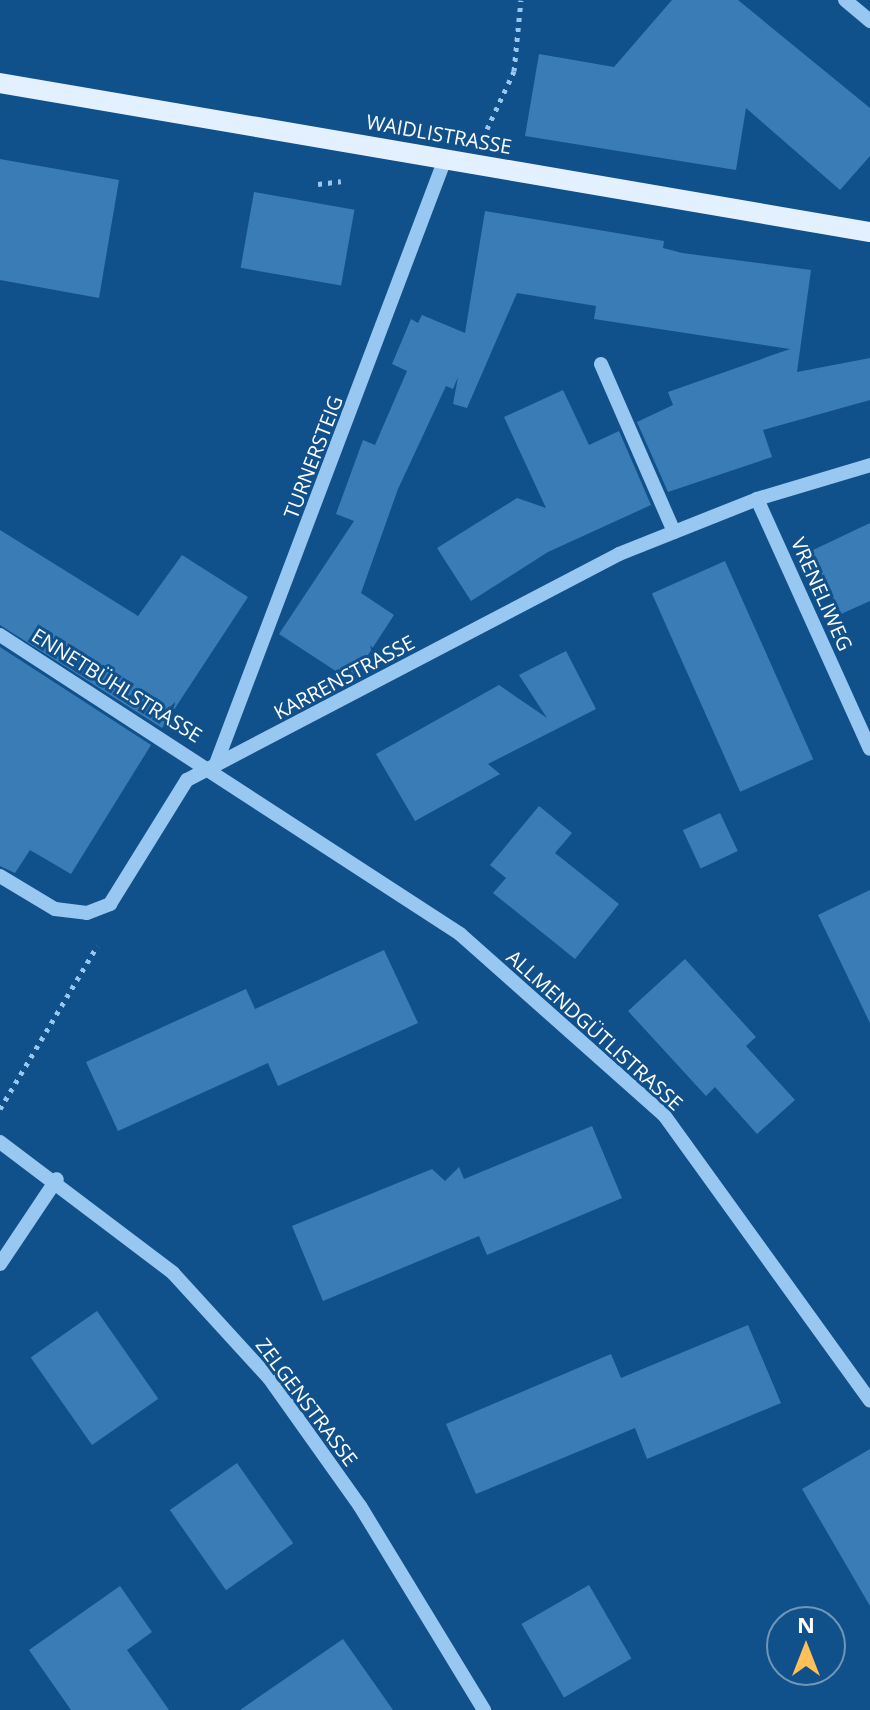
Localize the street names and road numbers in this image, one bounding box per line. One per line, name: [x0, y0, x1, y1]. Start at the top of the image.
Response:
street label: WAIDLISTRASSE: [364, 109, 514, 159]
street label: TURNERSTEIG: [279, 392, 347, 522]
street label: VRENELIWEG: [786, 534, 858, 654]
street label: ENNETBÜHLSTRASSE: [28, 623, 206, 747]
street label: KARRENSTRASSE: [270, 630, 418, 724]
street label: ALLMENDGÜTLISTRASSE: [502, 945, 688, 1115]
street label: ZELGENSTRASSE: [251, 1333, 363, 1471]

